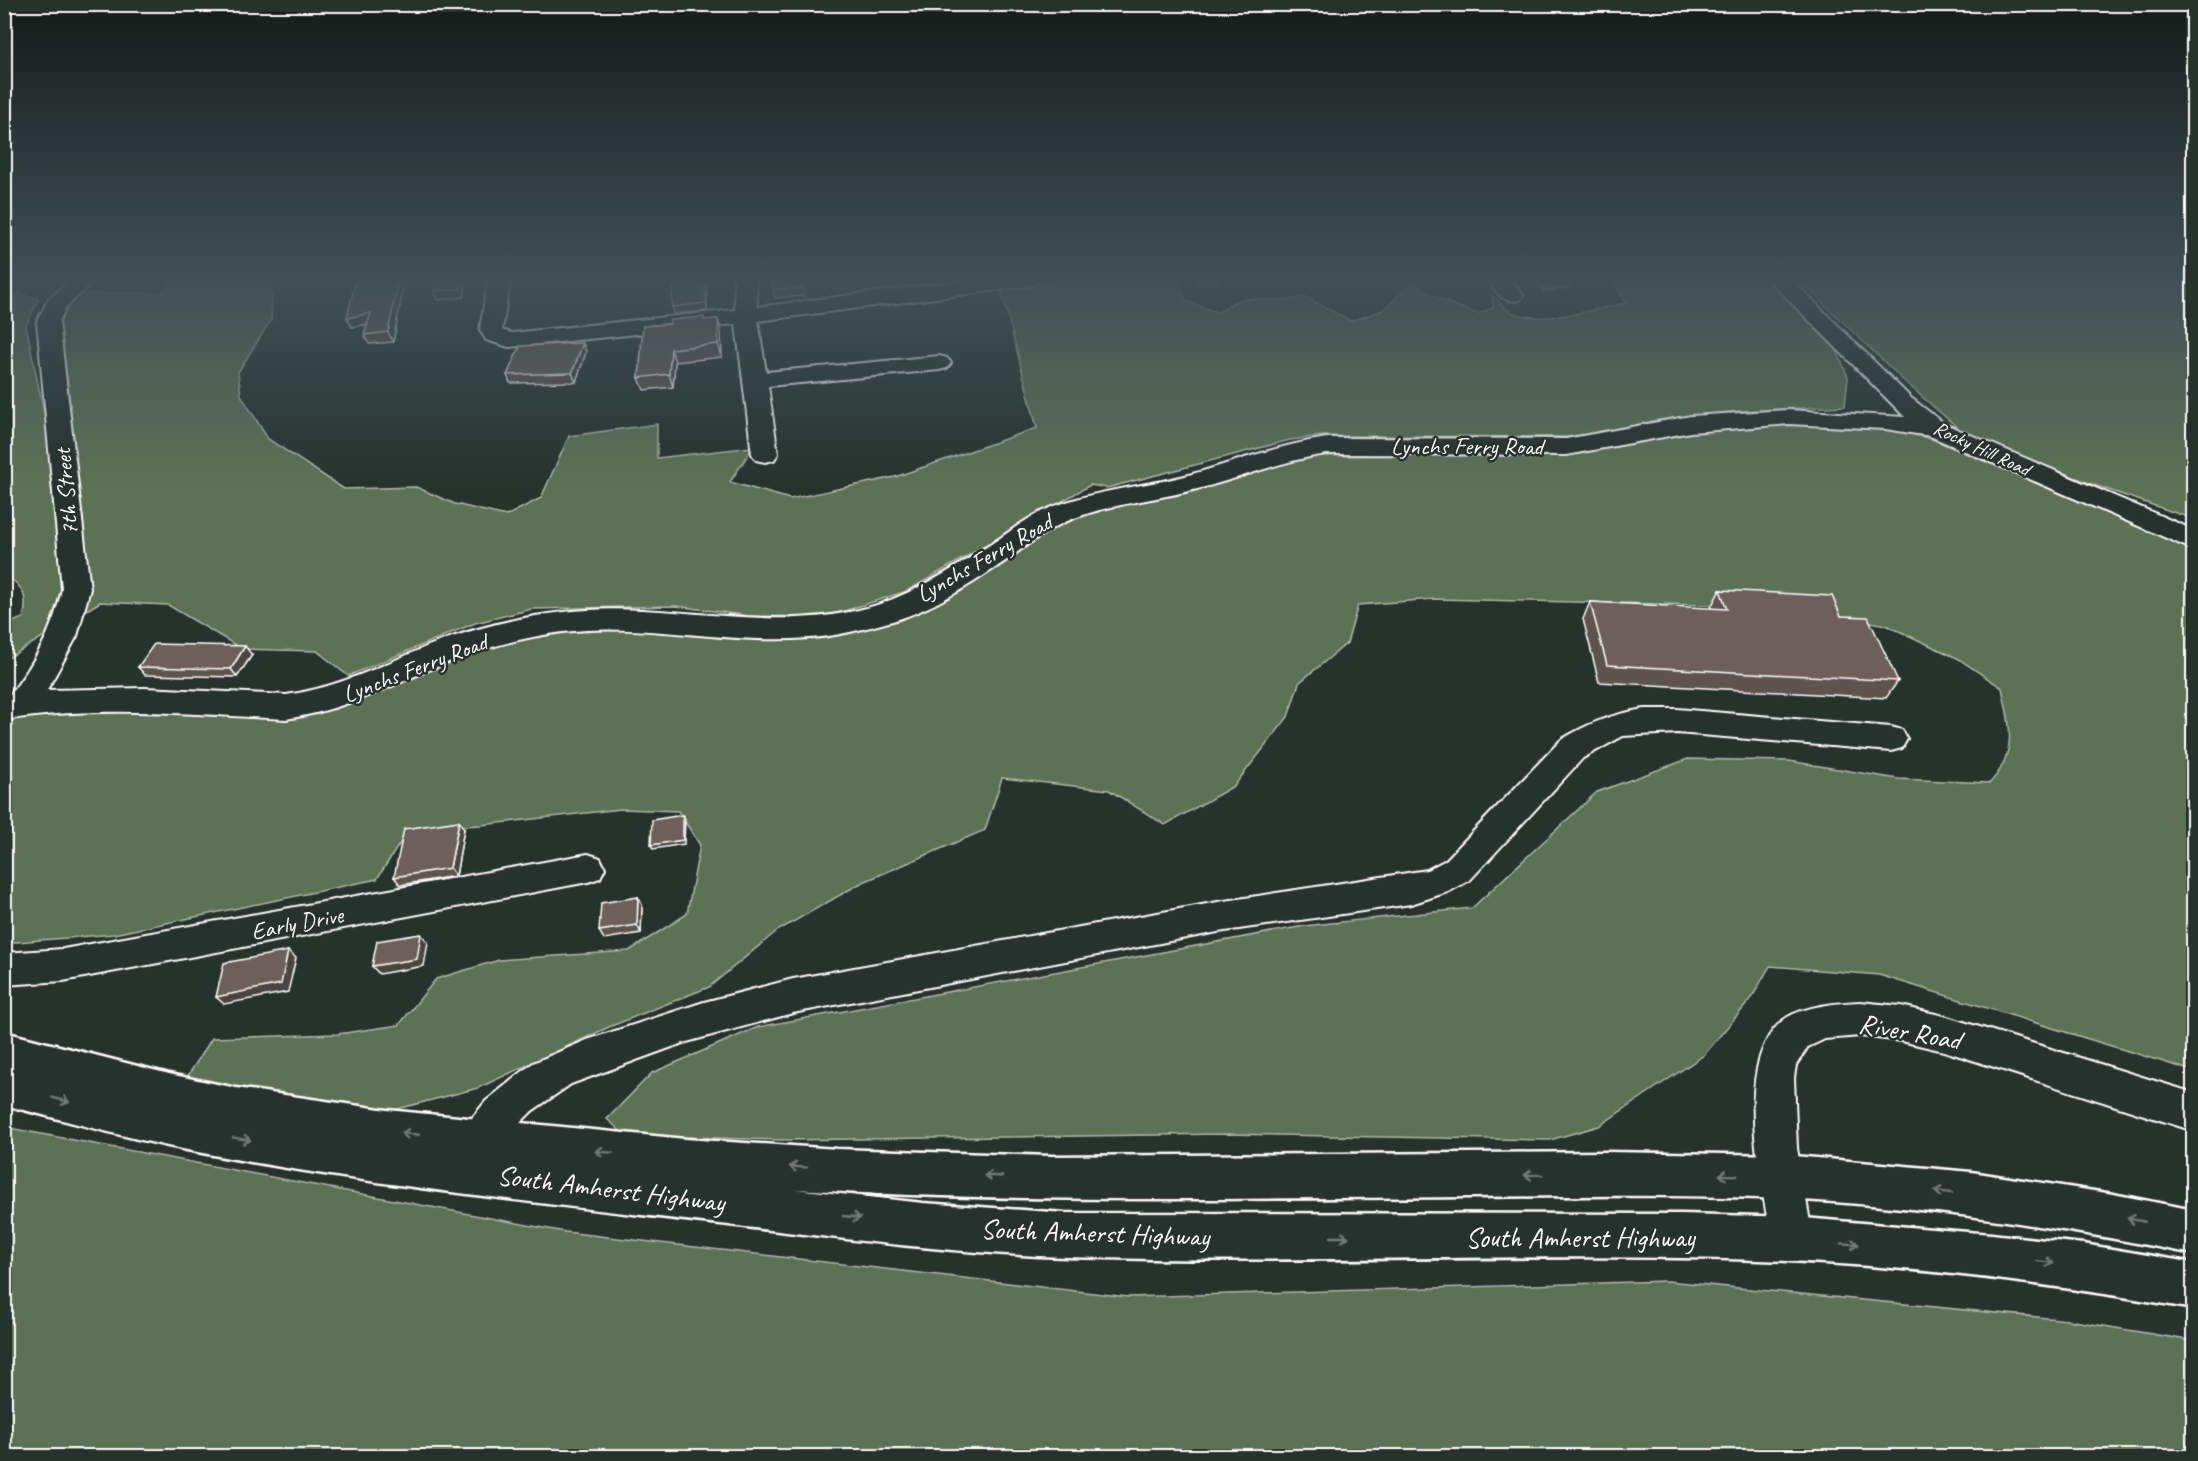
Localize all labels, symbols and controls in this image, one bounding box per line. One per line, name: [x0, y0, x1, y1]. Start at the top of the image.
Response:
street label: Rocky Hill Road: [1930, 415, 2037, 483]
street label: Lynchs Ferry Road: [1391, 431, 1547, 461]
street label: 7th Street: [47, 445, 85, 537]
street label: Lynchs Ferry Road: [911, 505, 1060, 609]
street label: Lynchs Ferry Road: [339, 625, 495, 709]
street label: Early Drive: [248, 899, 348, 947]
street label: River Road: [1856, 1005, 1968, 1058]
one-way arrow: [51, 1094, 70, 1106]
one-way arrow: [400, 1128, 420, 1139]
one-way arrow: [231, 1133, 251, 1144]
one-way arrow: [594, 1146, 614, 1157]
street label: South Amherst Highway: [495, 1157, 729, 1220]
one-way arrow: [789, 1161, 809, 1172]
one-way arrow: [1524, 1169, 1544, 1180]
one-way arrow: [983, 1170, 1003, 1181]
one-way arrow: [1719, 1170, 1738, 1181]
one-way arrow: [1934, 1186, 1954, 1197]
street label: South Amherst Highway: [980, 1211, 1212, 1254]
one-way arrow: [841, 1212, 861, 1223]
one-way arrow: [2127, 1214, 2146, 1225]
street label: South Amherst Highway: [1466, 1220, 1697, 1255]
one-way arrow: [1329, 1231, 1349, 1243]
one-way arrow: [1840, 1238, 1860, 1249]
one-way arrow: [2034, 1257, 2054, 1268]

